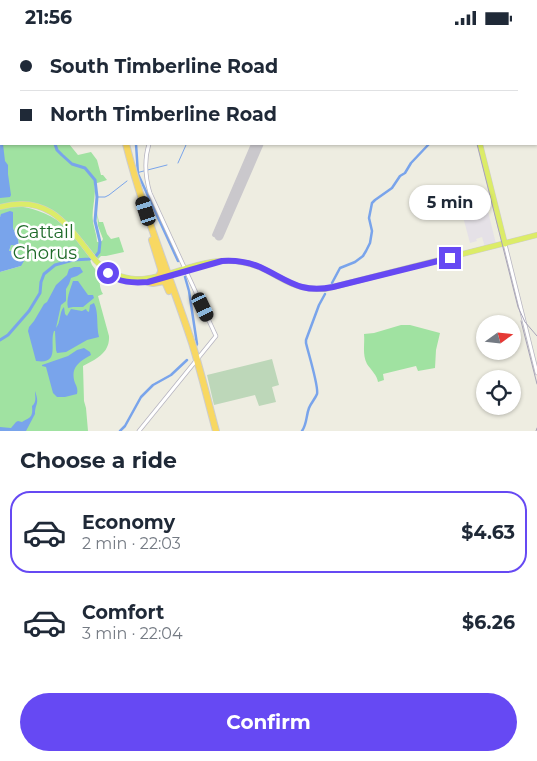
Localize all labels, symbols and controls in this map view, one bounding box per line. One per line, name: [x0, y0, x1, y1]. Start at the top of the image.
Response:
text: 21:56: [25, 6, 72, 29]
text: South Timberline Road: [50, 55, 278, 78]
text: North Timberline Road: [50, 103, 277, 126]
callout: 5 min: [409, 185, 491, 221]
text: 5 min: [427, 193, 473, 212]
car: [134, 194, 157, 228]
park label: Cattail Chorus: [13, 221, 77, 264]
route end: [439, 247, 461, 269]
route start: [97, 262, 119, 284]
car: [189, 290, 216, 324]
north arrow: [476, 315, 521, 360]
map controls: [476, 315, 521, 415]
button: locate: [476, 370, 521, 415]
text: Choose a ride: [20, 447, 177, 474]
icon: car: [22, 510, 67, 555]
text: Economy: [82, 511, 175, 534]
text: $4.63: [461, 521, 515, 544]
text: 2 min · 22:03: [82, 534, 181, 553]
icon: car: [22, 600, 67, 645]
text: Comfort: [82, 601, 164, 624]
text: $6.26: [462, 611, 515, 634]
text: 3 min · 22:04: [82, 624, 182, 643]
button: Confirm: [20, 693, 517, 751]

